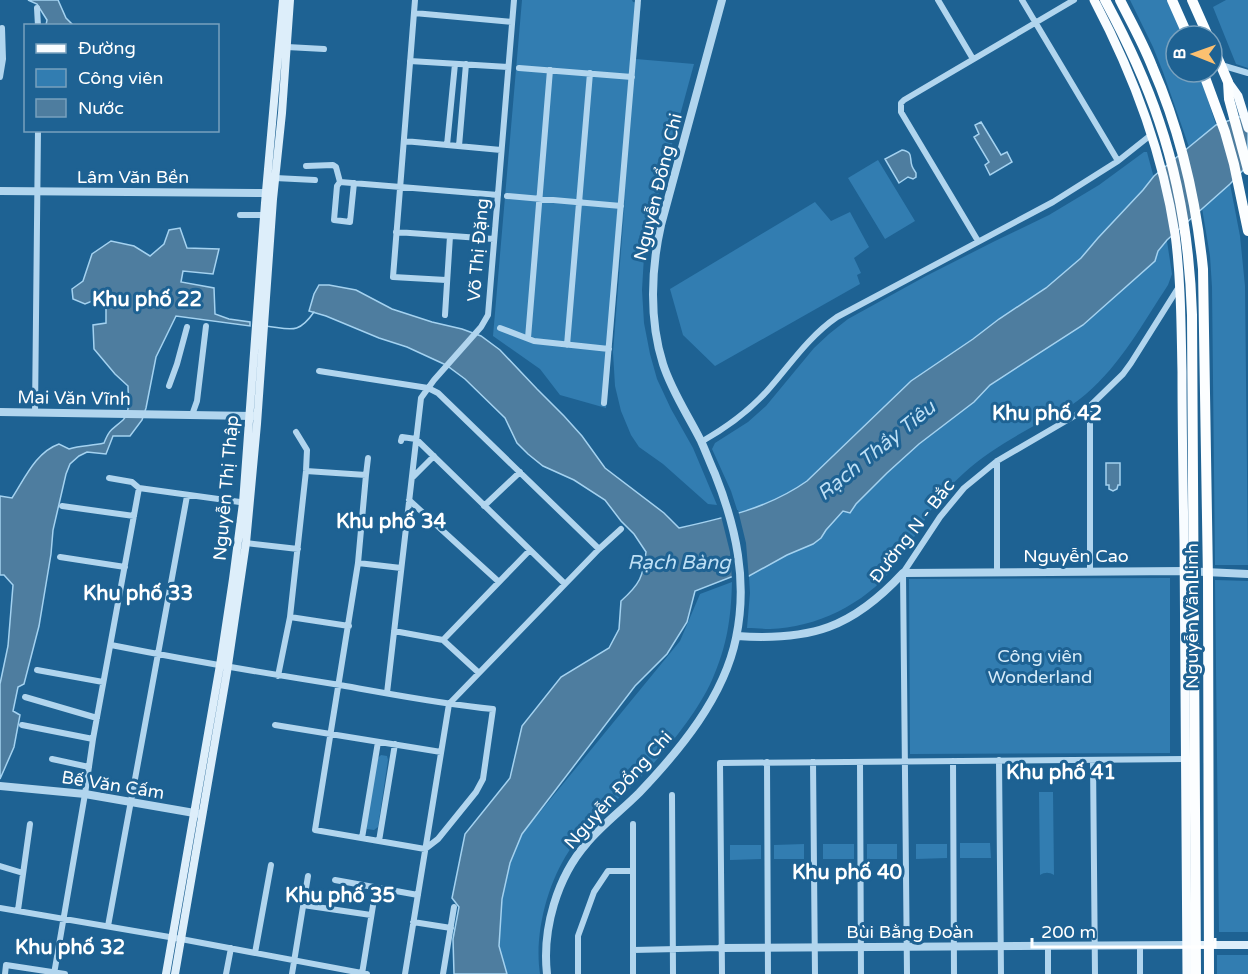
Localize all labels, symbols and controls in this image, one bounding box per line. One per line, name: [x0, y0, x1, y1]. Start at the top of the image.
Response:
legend: [24, 24, 219, 132]
north arrow: [1164, 24, 1224, 84]
text: Đường: [78, 37, 136, 59]
text: B: [1170, 48, 1190, 59]
text: Công viên: [78, 67, 163, 89]
text: Nước: [78, 97, 124, 119]
street label: Nguyễn Đổng Chi: [629, 111, 687, 263]
street label: Lâm Văn Bền: [77, 166, 189, 188]
street label: Võ Thị Đặng: [463, 197, 493, 303]
district label: Khu phố 22: [92, 288, 202, 312]
street label: Mai Văn Vĩnh: [17, 386, 131, 410]
water label: Rạch Thầy Tiêu: [813, 395, 942, 506]
district label: Khu phố 42: [992, 402, 1102, 426]
street label: Nguyễn Thị Thập: [209, 414, 243, 562]
street label: Đường N - Bắc: [865, 475, 959, 587]
district label: Khu phố 34: [336, 510, 447, 534]
street label: Nguyễn Văn Linh: [1181, 543, 1203, 689]
street label: Nguyễn Cao: [1023, 545, 1129, 567]
water label: Rạch Bàng: [627, 551, 732, 575]
district label: Khu phố 33: [83, 582, 193, 606]
park label: Công viên Wonderland: [988, 645, 1092, 688]
street label: Nguyễn Đổng Chi: [559, 727, 677, 853]
district label: Khu phố 41: [1006, 761, 1116, 785]
street label: Bế Văn Cấm: [60, 766, 166, 804]
district label: Khu phố 40: [792, 861, 903, 885]
district label: Khu phố 35: [285, 884, 395, 908]
scale bar: [1032, 911, 1215, 949]
street label: Bùi Bằng Đoàn: [846, 921, 974, 943]
text: 200 m: [1041, 921, 1096, 943]
district label: Khu phố 32: [15, 936, 125, 960]

